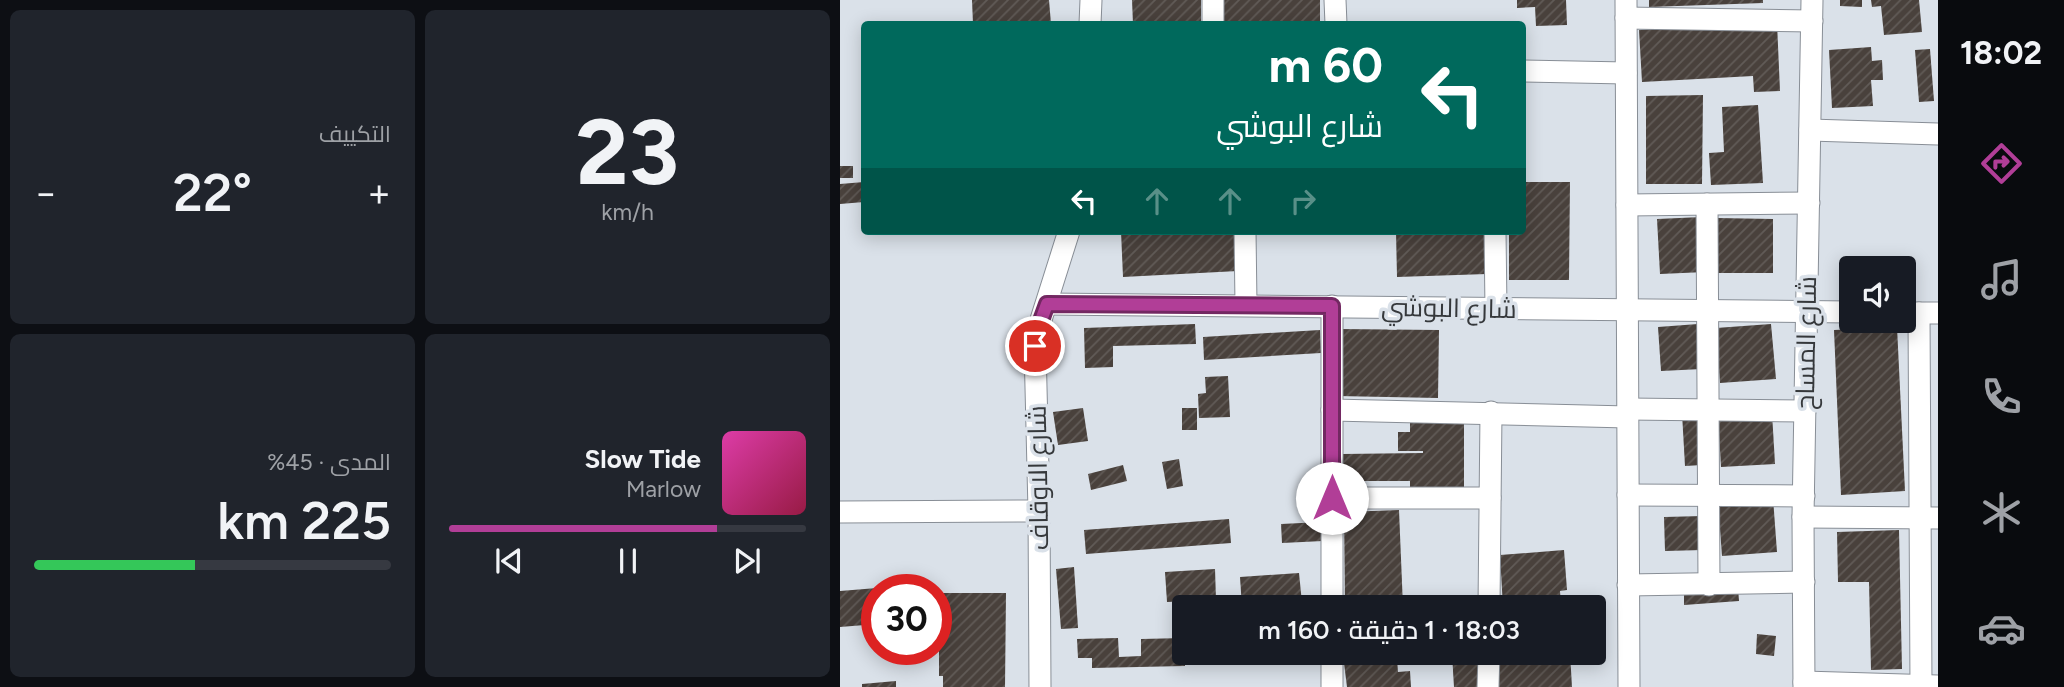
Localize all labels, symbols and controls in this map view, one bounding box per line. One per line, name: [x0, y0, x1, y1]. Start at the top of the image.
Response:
text: 18:02: [1960, 34, 2042, 72]
text: 60 m: [1268, 35, 1383, 94]
icon: left: [1407, 49, 1498, 140]
text: 23: [576, 98, 679, 207]
text: شارع البوشي: [1216, 107, 1383, 145]
text: التكييف: [319, 120, 391, 148]
icon: directions: [1977, 139, 2026, 188]
text: 22°: [173, 162, 252, 224]
text: −: [34, 170, 58, 216]
text: +: [367, 170, 391, 216]
icon: left: [1065, 182, 1103, 220]
icon: ahead: [1138, 182, 1176, 220]
icon: ahead: [1211, 182, 1249, 220]
icon: right: [1284, 182, 1322, 220]
text: km/h: [601, 198, 654, 226]
icon: music: [1977, 255, 2026, 304]
map controls: [1839, 256, 1916, 333]
button: sound: [1839, 256, 1916, 333]
street label: شارع المساح: [1789, 276, 1824, 410]
street label: شارع البوشي: [1381, 291, 1517, 328]
pin: [1005, 316, 1065, 376]
icon: arrive: [1016, 327, 1054, 365]
icon: phone: [1977, 372, 2026, 421]
street label: شارع الاوقاف: [1021, 405, 1056, 551]
text: Slow Tide: [585, 443, 701, 475]
text: المدى · 45%: [267, 448, 391, 476]
position arrow: [1295, 461, 1369, 535]
text: Marlow: [626, 475, 701, 503]
icon: climate: [1977, 488, 2026, 537]
text: 225 km: [217, 490, 391, 552]
icon: previous: [490, 542, 528, 580]
icon: pause: [609, 542, 647, 580]
icon: next: [728, 542, 766, 580]
speed limit sign: 30: [861, 574, 952, 665]
icon: car: [1977, 604, 2026, 653]
text: 18:03 · 1 دقيقة · 160 m: [1258, 614, 1520, 646]

